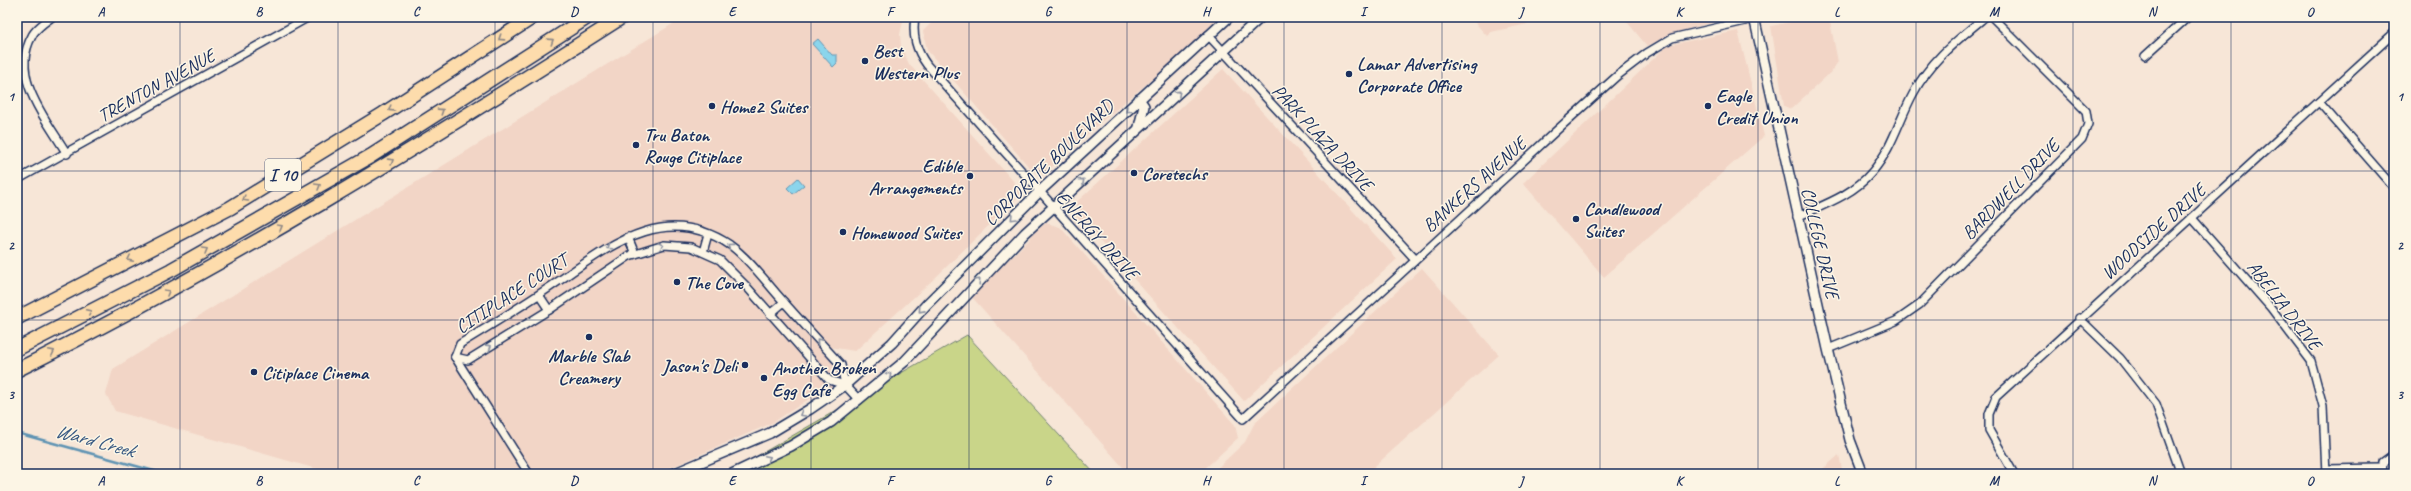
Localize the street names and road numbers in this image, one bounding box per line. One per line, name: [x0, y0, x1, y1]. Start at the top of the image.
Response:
street label: TRENTON AVENUE: [94, 43, 222, 128]
street label: PARK PLAZA DRIVE: [1267, 79, 1380, 198]
street label: CORPORATE BOULEVARD: [979, 93, 1120, 231]
street label: BANKERS AVENUE: [1418, 130, 1533, 238]
street label: BARDWELL DRIVE: [1957, 132, 2067, 245]
road number: I 10: [265, 159, 301, 191]
street label: WOODSIDE DRIVE: [2096, 177, 2213, 285]
street label: COLLEGE DRIVE: [1796, 185, 1845, 304]
street label: ENERGY DRIVE: [1051, 186, 1145, 287]
street label: CITIPLACE COURT: [451, 246, 577, 339]
street label: ABELIA DRIVE: [2242, 256, 2328, 357]

